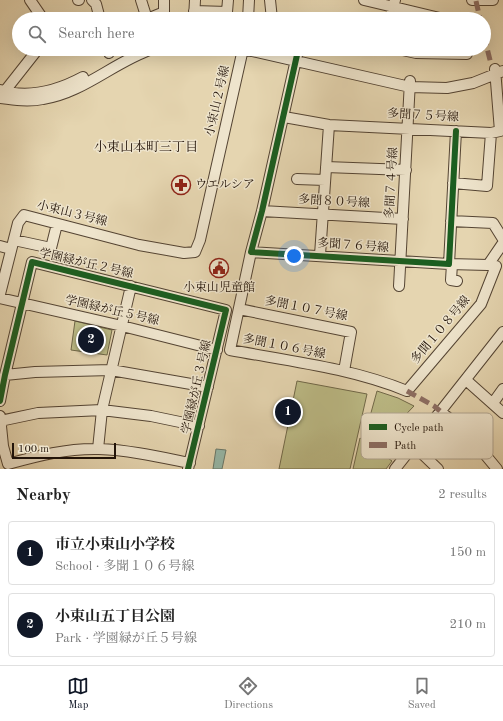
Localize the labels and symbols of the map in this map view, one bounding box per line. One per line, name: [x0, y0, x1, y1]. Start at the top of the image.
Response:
street label: 小束山２号線: [202, 64, 232, 137]
street label: 多聞７５号線: [387, 106, 459, 124]
district label: 小束山本町三丁目: [94, 140, 198, 154]
street label: 多聞７４号線: [382, 147, 400, 219]
pharmacy icon: ウエルシア: [170, 174, 192, 196]
place label: ウエルシア: [195, 178, 255, 191]
street label: 多聞８０号線: [298, 192, 370, 210]
street label: 小束山３号線: [36, 198, 109, 229]
street label: 多聞７６号線: [317, 236, 389, 254]
street label: 学園緑が丘２号線: [38, 245, 135, 281]
your location: [284, 246, 304, 266]
public building icon: 小束山児童館: [208, 257, 230, 279]
place label: 小束山児童館: [183, 280, 255, 294]
street label: 学園緑が丘５号線: [64, 292, 161, 328]
street label: 多聞１０７号線: [264, 293, 349, 323]
street label: 多聞１０８号線: [408, 293, 473, 366]
pin: 2: [78, 325, 104, 355]
street label: 多聞１０６号線: [242, 331, 327, 361]
street label: 学園緑が丘３号線: [178, 338, 214, 435]
pin: 1: [275, 397, 301, 427]
legend: [361, 413, 493, 459]
text: Cycle path: [394, 423, 444, 434]
scale bar: [12, 441, 116, 460]
text: Path: [394, 441, 416, 452]

